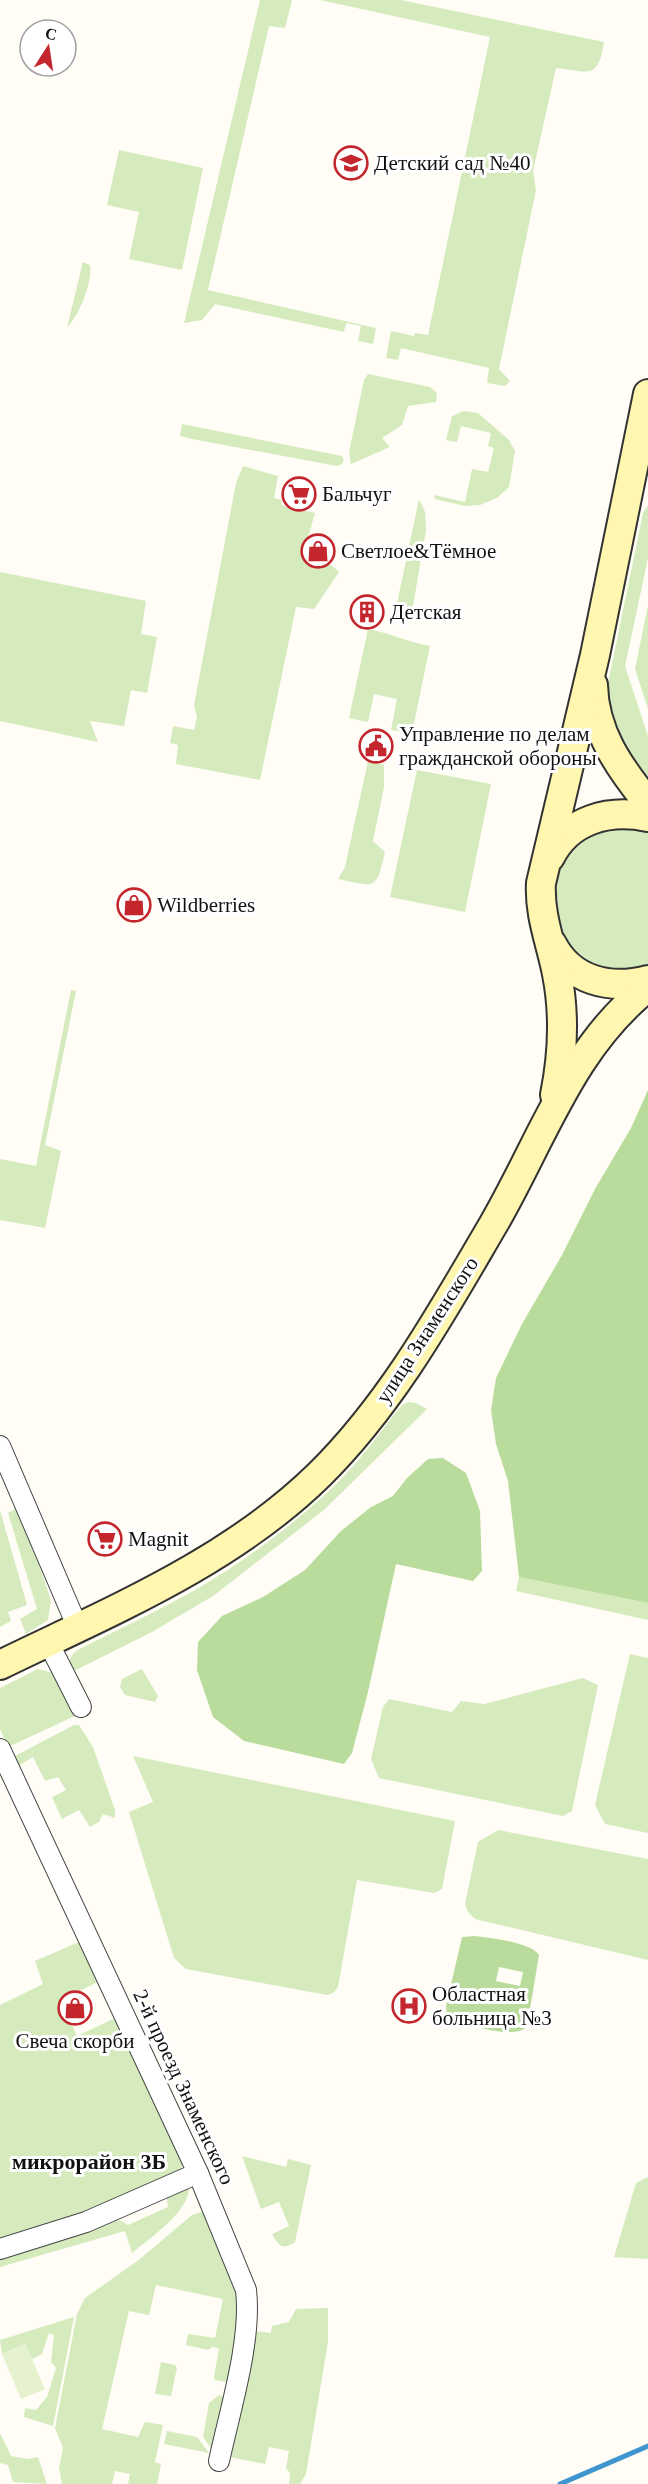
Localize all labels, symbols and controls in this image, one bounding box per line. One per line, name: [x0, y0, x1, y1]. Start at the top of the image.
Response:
north arrow: [18, 18, 78, 78]
text: С: [44, 24, 58, 43]
school or university icon: Детский сад №40: [333, 145, 369, 181]
place label: Детский сад №40: [374, 151, 530, 175]
supermarket icon: Бальчуг: [281, 476, 317, 512]
place label: Бальчуг: [322, 482, 392, 506]
shop icon: Светлое&Тёмное: [300, 533, 336, 569]
place label: Светлое&Тёмное: [341, 539, 496, 563]
building icon: Детская: [349, 594, 385, 630]
place label: Детская: [390, 600, 462, 624]
place label: Управление по делам гражданской обороны: [399, 722, 597, 770]
public building icon: Управление по делам гражданской обороны: [358, 728, 394, 764]
shop icon: Wildberries: [116, 887, 152, 923]
place label: Wildberries: [157, 893, 255, 917]
street label: улица Знаменского: [371, 1252, 483, 1408]
supermarket icon: Magnit: [87, 1521, 123, 1557]
place label: Magnit: [128, 1527, 189, 1551]
place label: Областная больница №3: [432, 1982, 552, 2030]
street label: 2-й проезд Знаменского: [128, 1986, 240, 2188]
hospital icon: Областная больница №3: [391, 1988, 427, 2024]
shop icon: Свеча скорби: [57, 1990, 93, 2026]
place label: Свеча скорби: [15, 2029, 135, 2053]
district label: микрорайон 3Б: [12, 2149, 166, 2174]

